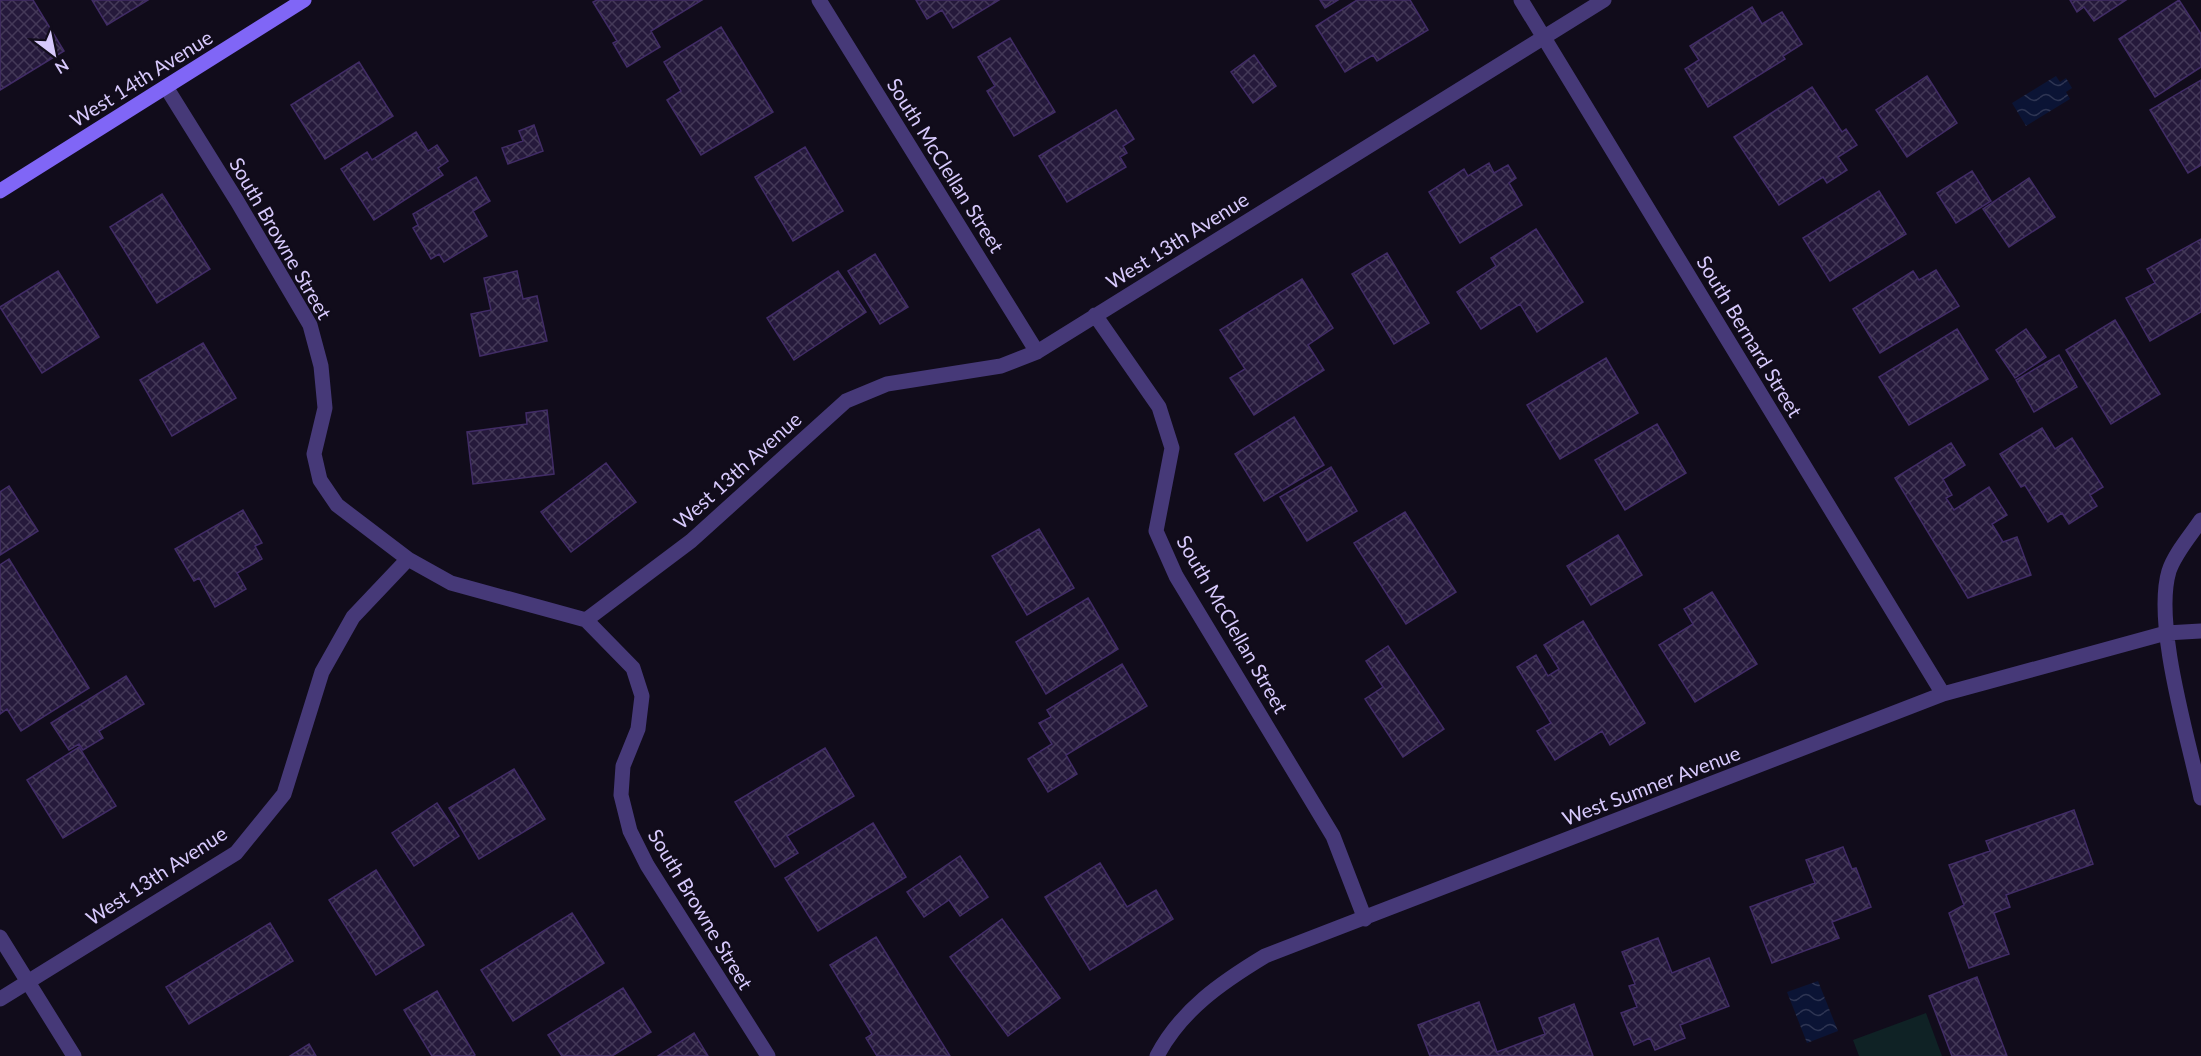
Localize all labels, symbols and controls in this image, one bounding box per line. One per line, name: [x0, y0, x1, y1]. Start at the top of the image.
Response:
north arrow: [24, 24, 84, 84]
street label: West 14th Avenue: [65, 25, 217, 131]
text: N: [52, 56, 72, 78]
street label: South McClellan Street: [882, 73, 1010, 257]
street label: South Browne Street: [225, 153, 337, 323]
street label: West 13th Avenue: [1101, 187, 1253, 293]
street label: South Bernard Street: [1692, 251, 1808, 421]
street label: West 13th Avenue: [668, 406, 806, 534]
street label: South McClellan Street: [1172, 531, 1294, 717]
street label: West Sumner Avenue: [1559, 740, 1743, 830]
street label: West 13th Avenue: [81, 820, 231, 930]
street label: South Browne Street: [644, 825, 758, 993]

